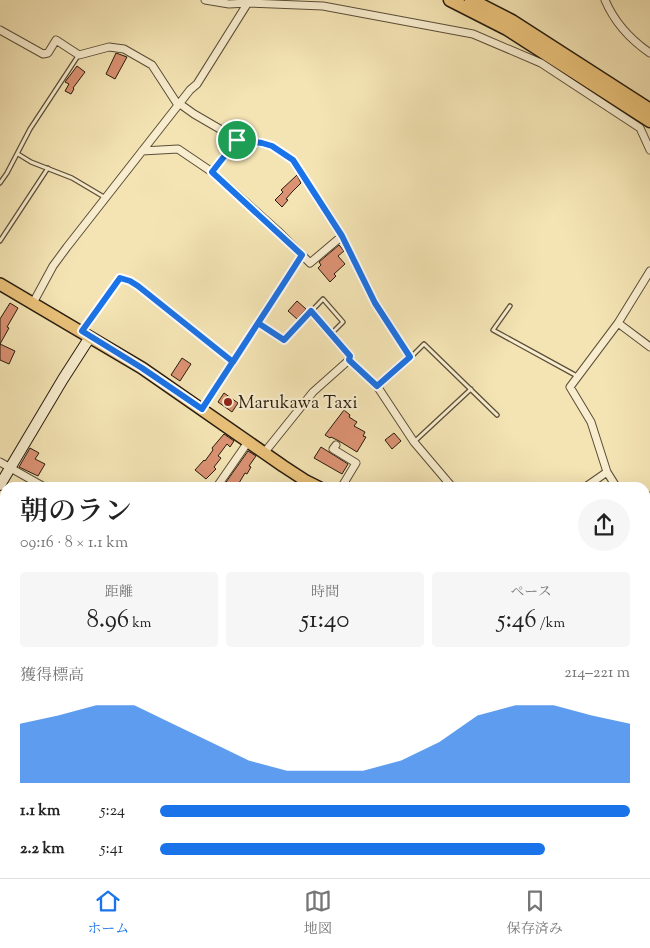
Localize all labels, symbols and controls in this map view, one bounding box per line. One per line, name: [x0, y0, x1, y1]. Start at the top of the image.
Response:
pin: [216, 119, 258, 161]
icon: arrive: [223, 126, 251, 154]
place label: Marukawa Taxi: [238, 391, 358, 417]
marker: Marukawa Taxi: [222, 396, 234, 408]
text: 朝のラン: [20, 493, 132, 533]
button: share: [578, 499, 630, 551]
text: 09:16 · 8 × 1.1 km: [20, 532, 128, 555]
text: 距離: [105, 583, 133, 603]
text: 時間: [311, 583, 339, 603]
text: ペース: [510, 583, 552, 603]
text: 8.96: [87, 603, 129, 639]
text: 51:40: [300, 603, 350, 639]
text: 5:46: [497, 603, 537, 639]
text: km: [129, 614, 151, 634]
text: /km: [537, 614, 565, 634]
text: 214–221 m: [564, 662, 630, 685]
text: 獲得標高: [20, 665, 84, 688]
text: 1.1 km: [20, 800, 60, 823]
text: 5:24: [100, 800, 125, 823]
text: 2.2 km: [20, 838, 64, 861]
text: 5:41: [100, 838, 123, 861]
tab: ホーム: [87, 887, 129, 940]
tab: 地図: [304, 887, 332, 940]
tab: 保存済み: [507, 887, 563, 940]

